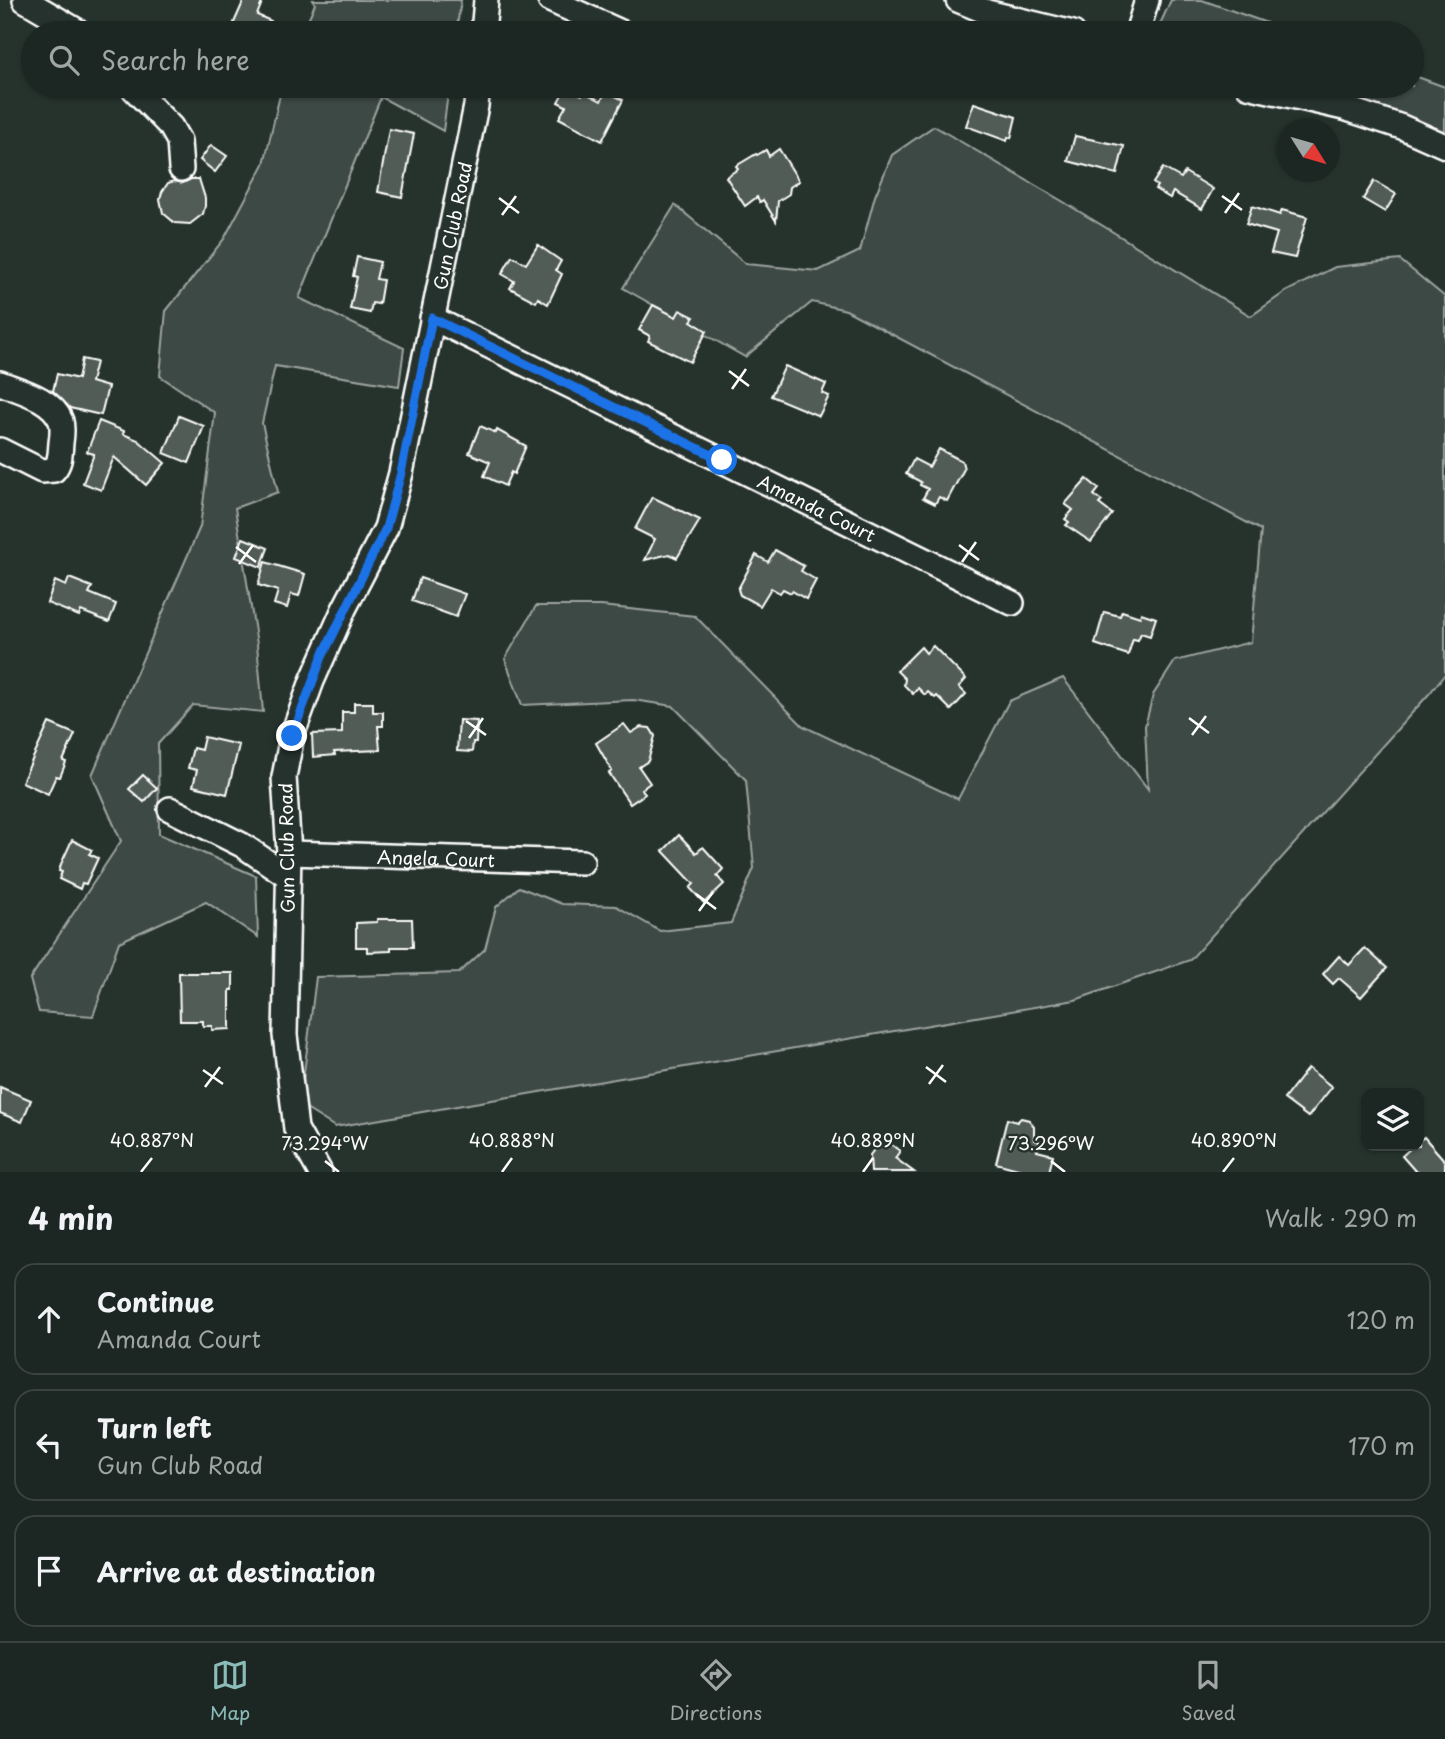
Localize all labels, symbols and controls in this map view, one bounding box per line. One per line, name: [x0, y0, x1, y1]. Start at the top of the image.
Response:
search box: [21, 21, 1424, 98]
text: Search here: [101, 40, 250, 79]
icon: search: [45, 41, 83, 79]
north arrow: [1277, 119, 1340, 182]
street label: Gun Club Road: [425, 159, 478, 292]
route start: [706, 444, 737, 475]
street label: Amanda Court: [753, 467, 881, 548]
route end: [276, 720, 307, 751]
street label: Gun Club Road: [271, 783, 301, 913]
street label: Angela Court: [377, 842, 495, 873]
map controls: [1361, 1088, 1424, 1151]
button: layers: [1361, 1088, 1424, 1151]
text: 40.887°N: [110, 1126, 194, 1153]
text: 40.888°N: [469, 1126, 555, 1153]
text: 40.889°N: [831, 1126, 915, 1153]
text: 40.890°N: [1191, 1126, 1277, 1153]
text: 73.294°W: [281, 1129, 369, 1156]
text: 73.296°W: [1008, 1129, 1095, 1156]
text: 4 min: [28, 1195, 114, 1240]
text: Walk · 290 m: [1265, 1200, 1417, 1235]
text: Continue: [97, 1282, 214, 1321]
icon: ahead: [30, 1300, 68, 1338]
text: 120 m: [1347, 1302, 1415, 1337]
text: Amanda Court: [97, 1321, 261, 1356]
text: Turn left: [97, 1408, 212, 1447]
icon: left: [30, 1426, 68, 1464]
text: 170 m: [1348, 1428, 1415, 1463]
text: Gun Club Road: [97, 1447, 263, 1482]
icon: arrive: [30, 1552, 68, 1590]
text: Arrive at destination: [97, 1552, 376, 1591]
tab: Map: [210, 1656, 250, 1726]
tab: Directions: [670, 1656, 762, 1726]
tab: Saved: [1181, 1656, 1235, 1726]

